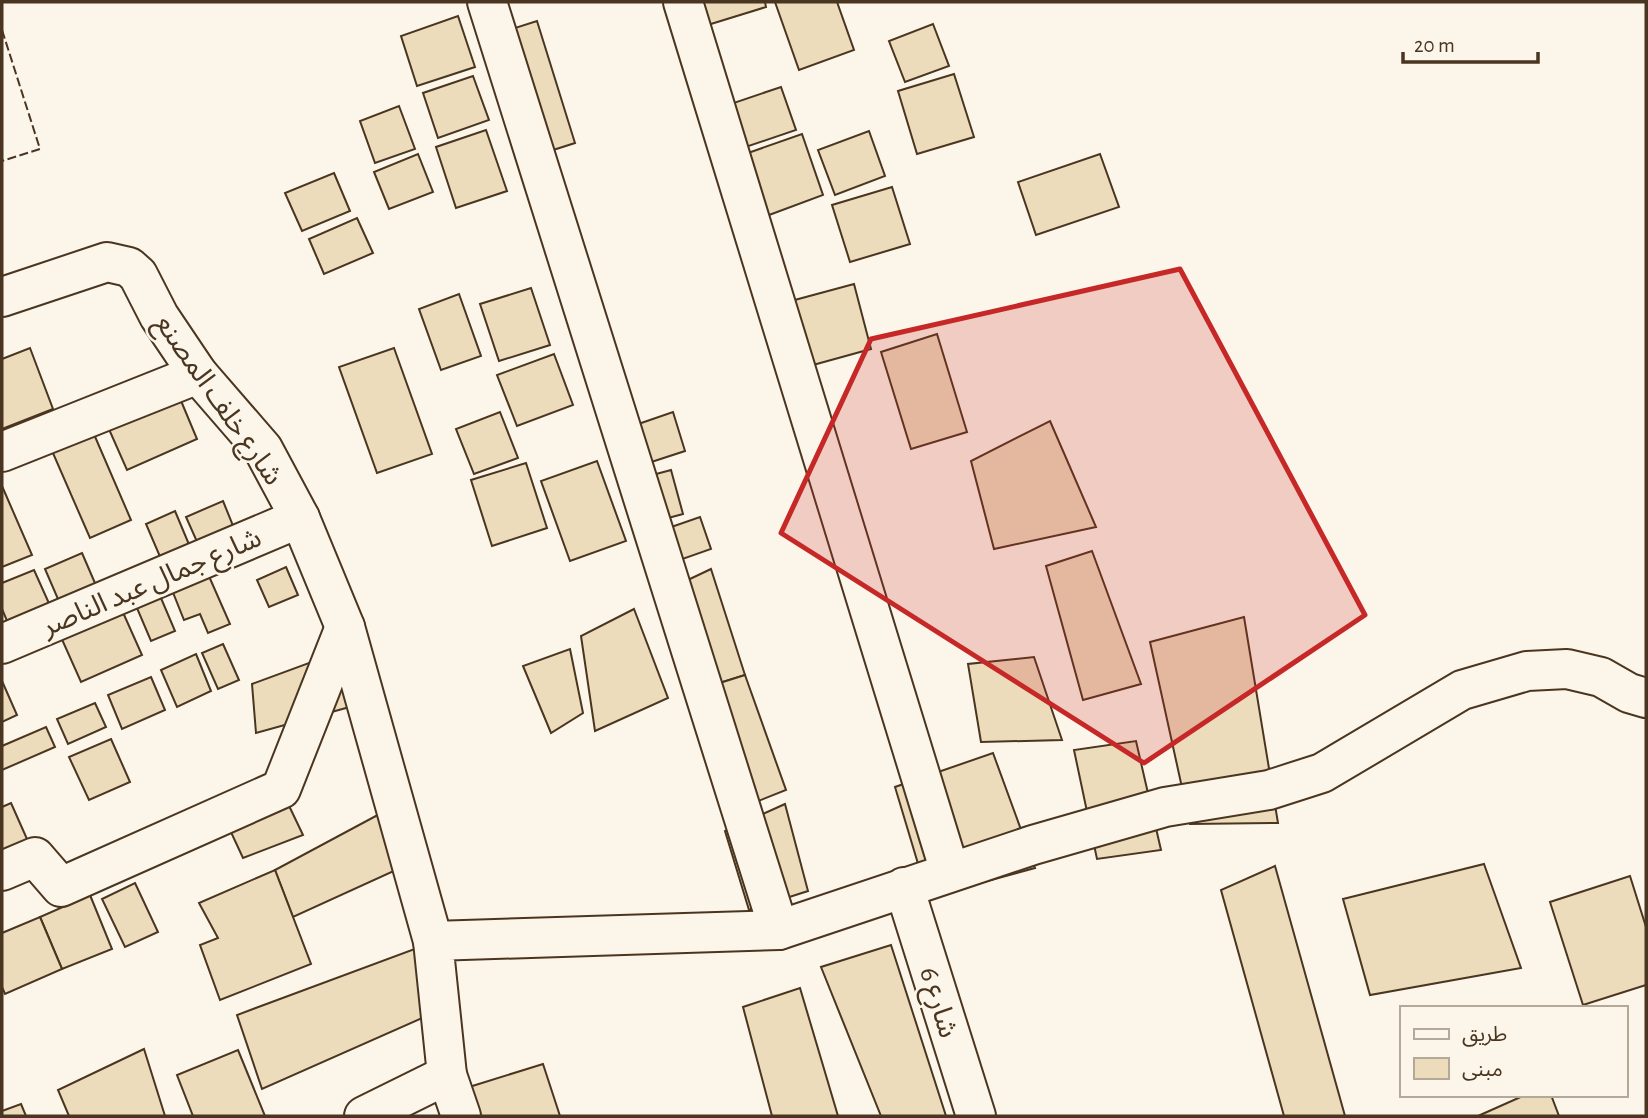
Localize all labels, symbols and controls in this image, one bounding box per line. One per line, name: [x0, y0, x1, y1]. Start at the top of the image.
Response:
scale bar: [1403, 21, 1538, 65]
text: 20 m: [1414, 35, 1455, 56]
street label: شارع خلف المصنع: [145, 310, 287, 493]
street label: شارع جمال عبد الناصر: [37, 524, 268, 647]
street label: شارع 6: [909, 964, 962, 1043]
legend: [1400, 1006, 1627, 1097]
text: طريق: [1462, 1024, 1507, 1047]
text: مبنى: [1462, 1059, 1503, 1081]

